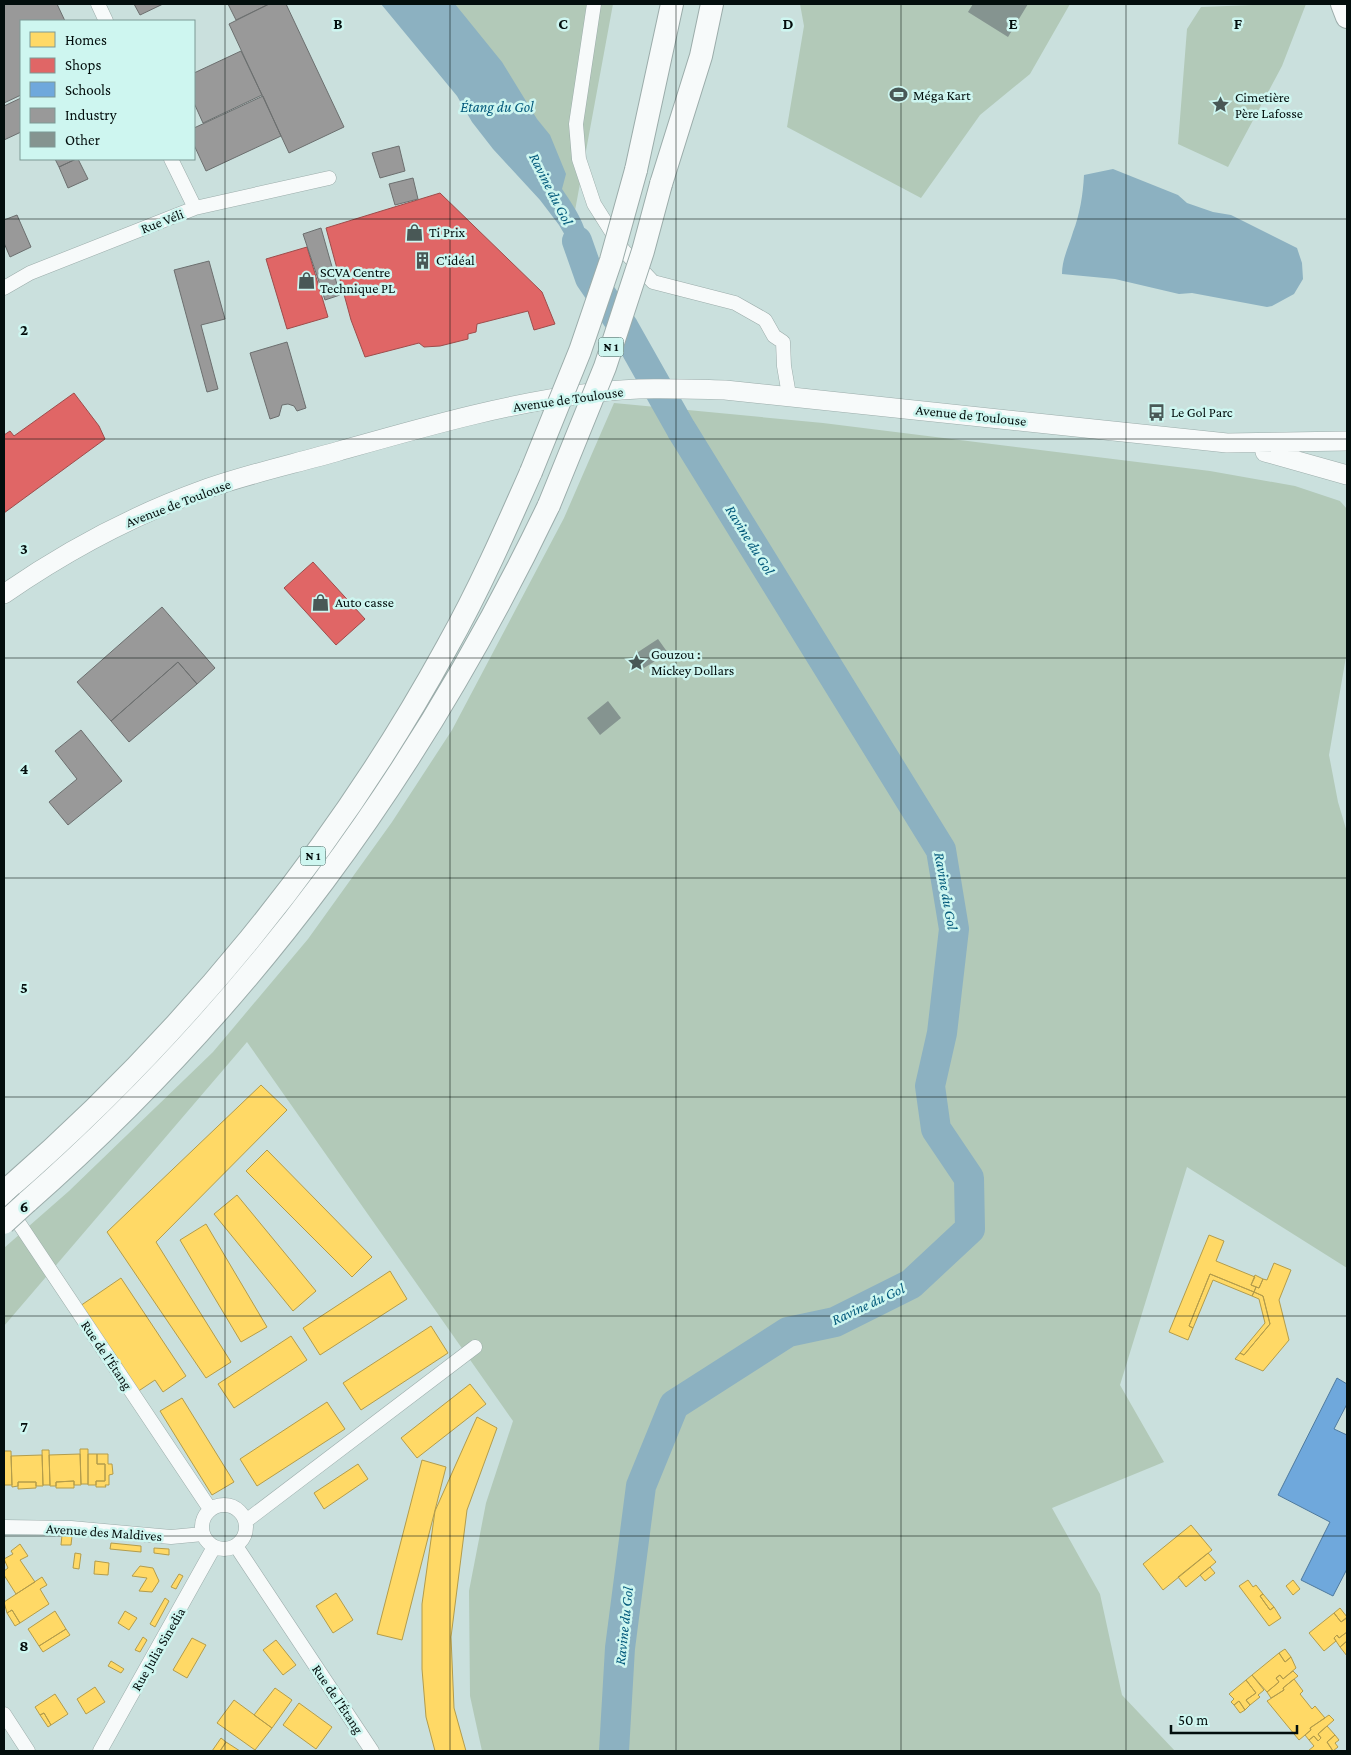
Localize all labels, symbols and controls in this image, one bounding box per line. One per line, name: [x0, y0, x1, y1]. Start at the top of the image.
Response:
text: B: [333, 15, 343, 32]
text: C: [558, 15, 568, 32]
text: D: [782, 15, 794, 32]
text: E: [1008, 15, 1018, 32]
text: F: [1234, 15, 1243, 32]
legend: [20, 20, 195, 160]
text: Homes: [65, 32, 107, 48]
text: Shops: [65, 57, 101, 74]
text: Schools: [65, 82, 111, 98]
sports icon: Méga Kart: [889, 85, 909, 105]
place label: Méga Kart: [913, 87, 971, 103]
place label: Cimetière Père Lafosse: [1235, 89, 1303, 121]
place icon: Cimetière Père Lafosse: [1211, 95, 1231, 115]
water label: Étang du Gol: [460, 99, 534, 116]
text: Industry: [65, 107, 117, 124]
text: Other: [65, 132, 101, 148]
water label: Ravine du Gol: [526, 150, 576, 228]
street label: Rue Véli: [138, 205, 186, 236]
shop icon: Ti Prix: [405, 222, 425, 242]
place label: Ti Prix: [429, 224, 466, 240]
building icon: C'idéal: [412, 250, 432, 270]
place label: C'idéal: [436, 252, 475, 268]
place label: SCVA Centre Technique PL: [320, 264, 395, 296]
shop icon: SCVA Centre Technique PL: [296, 270, 316, 290]
text: 2: [20, 321, 28, 338]
road number: N 1: [598, 338, 624, 357]
street label: Avenue de Toulouse: [512, 383, 624, 415]
street label: Avenue de Toulouse: [915, 401, 1027, 429]
bus stop icon: Le Gol Parc: [1147, 402, 1167, 422]
place label: Le Gol Parc: [1171, 404, 1233, 420]
street label: Avenue de Toulouse: [123, 476, 233, 530]
water label: Ravine du Gol: [722, 502, 778, 578]
text: 3: [20, 540, 28, 557]
shop icon: Auto casse: [311, 592, 331, 612]
place label: Auto casse: [335, 594, 394, 610]
place label: Gouzou : Mickey Dollars: [651, 646, 734, 678]
place icon: Gouzou : Mickey Dollars: [627, 652, 647, 672]
text: 4: [20, 760, 29, 777]
road number: N 1: [300, 846, 326, 866]
water label: Ravine du Gol: [931, 851, 961, 931]
text: 5: [20, 979, 28, 996]
text: 6: [20, 1198, 28, 1215]
water label: Ravine du Gol: [829, 1280, 907, 1328]
street label: Rue de l'Étang: [78, 1318, 136, 1393]
text: 7: [20, 1418, 28, 1435]
street label: Avenue des Maldives: [45, 1520, 163, 1544]
water label: Ravine du Gol: [612, 1586, 636, 1666]
street label: Rue Julia Sinedia: [128, 1604, 189, 1693]
text: 8: [19, 1637, 29, 1654]
street label: Rue de l'Étang: [309, 1662, 367, 1737]
scale bar: [1171, 1702, 1297, 1734]
text: 50 m: [1178, 1712, 1208, 1728]

